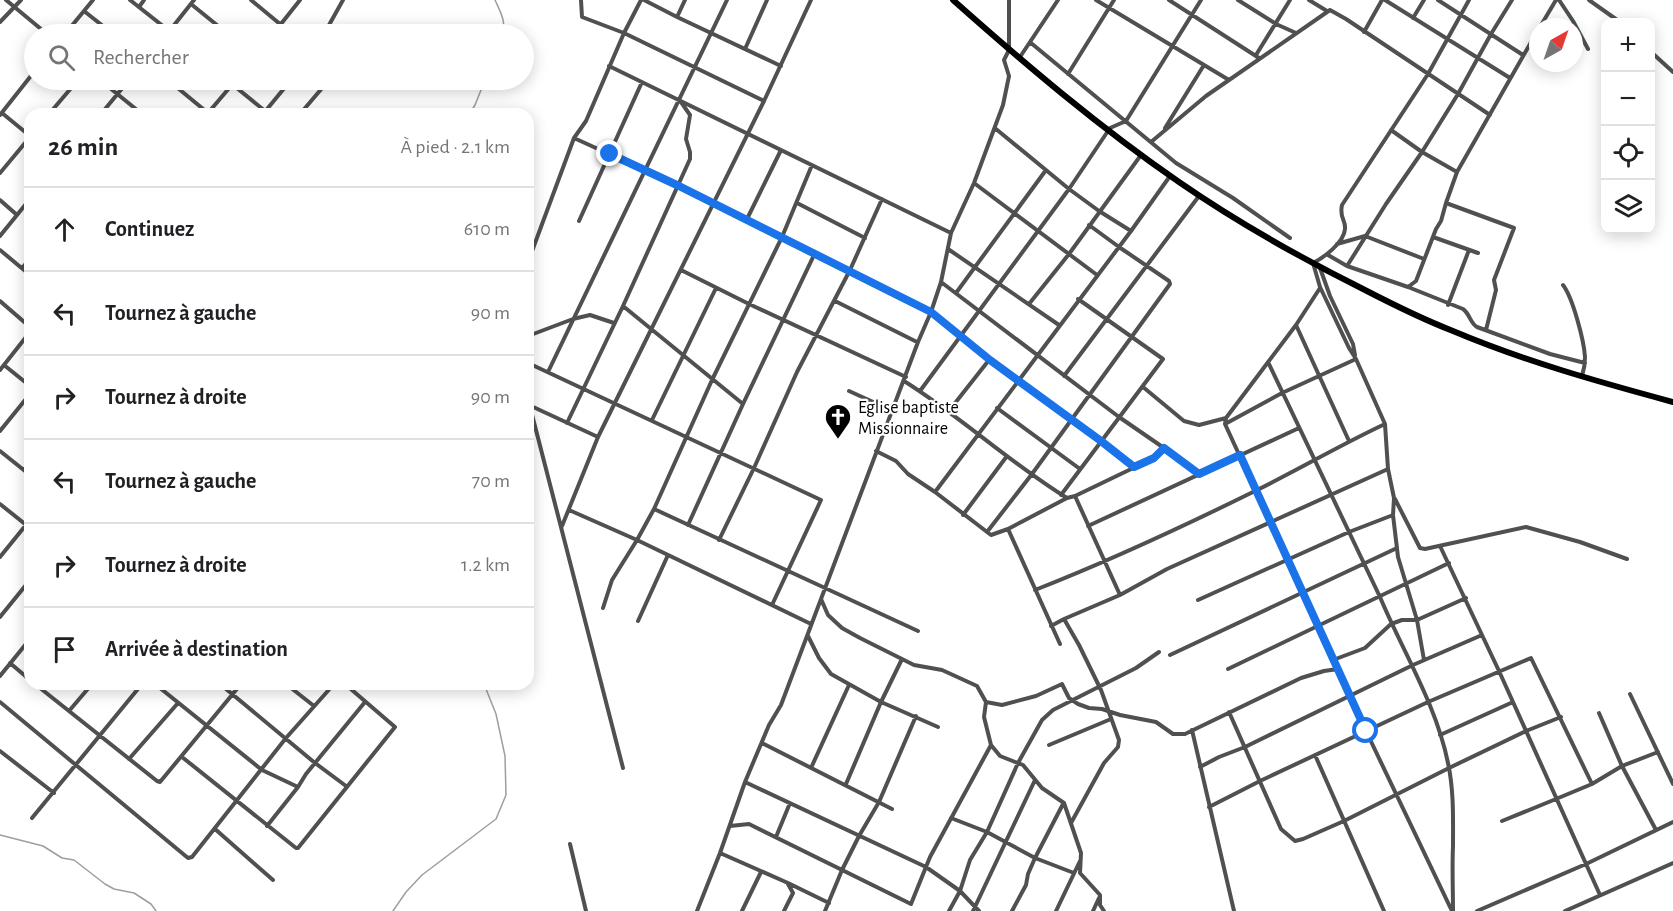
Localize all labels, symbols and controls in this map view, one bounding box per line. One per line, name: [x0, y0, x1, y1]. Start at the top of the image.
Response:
north arrow: [1529, 18, 1583, 72]
map controls: [1601, 18, 1655, 234]
button: +: [1601, 18, 1655, 72]
search box: [24, 24, 534, 90]
icon: search: [45, 41, 78, 74]
text: Rechercher: [93, 46, 189, 68]
button: −: [1601, 72, 1655, 126]
button: locate: [1601, 126, 1655, 180]
text: 26 min: [48, 134, 118, 160]
text: À pied · 2.1 km: [400, 137, 510, 157]
route end: [596, 140, 622, 166]
button: layers: [1601, 180, 1655, 234]
icon: ahead: [48, 213, 81, 246]
text: Continuez: [105, 218, 194, 240]
text: 610 m: [464, 219, 510, 239]
icon: left: [48, 297, 81, 330]
text: Tournez à gauche: [105, 302, 256, 324]
text: 90 m: [471, 303, 510, 323]
icon: right: [48, 381, 81, 414]
text: Tournez à droite: [105, 386, 247, 408]
text: 90 m: [471, 387, 510, 407]
place label: Eglise baptiste Missionnaire: [858, 399, 959, 438]
church icon: Eglise baptiste Missionnaire: [823, 402, 853, 440]
icon: left: [48, 465, 81, 498]
text: Tournez à gauche: [105, 470, 256, 492]
text: 70 m: [472, 471, 510, 491]
icon: right: [48, 549, 81, 582]
text: Tournez à droite: [105, 554, 247, 576]
text: 1.2 km: [461, 555, 510, 575]
icon: arrive: [48, 633, 81, 666]
text: Arrivée à destination: [105, 638, 288, 660]
route start: [1352, 717, 1378, 743]

